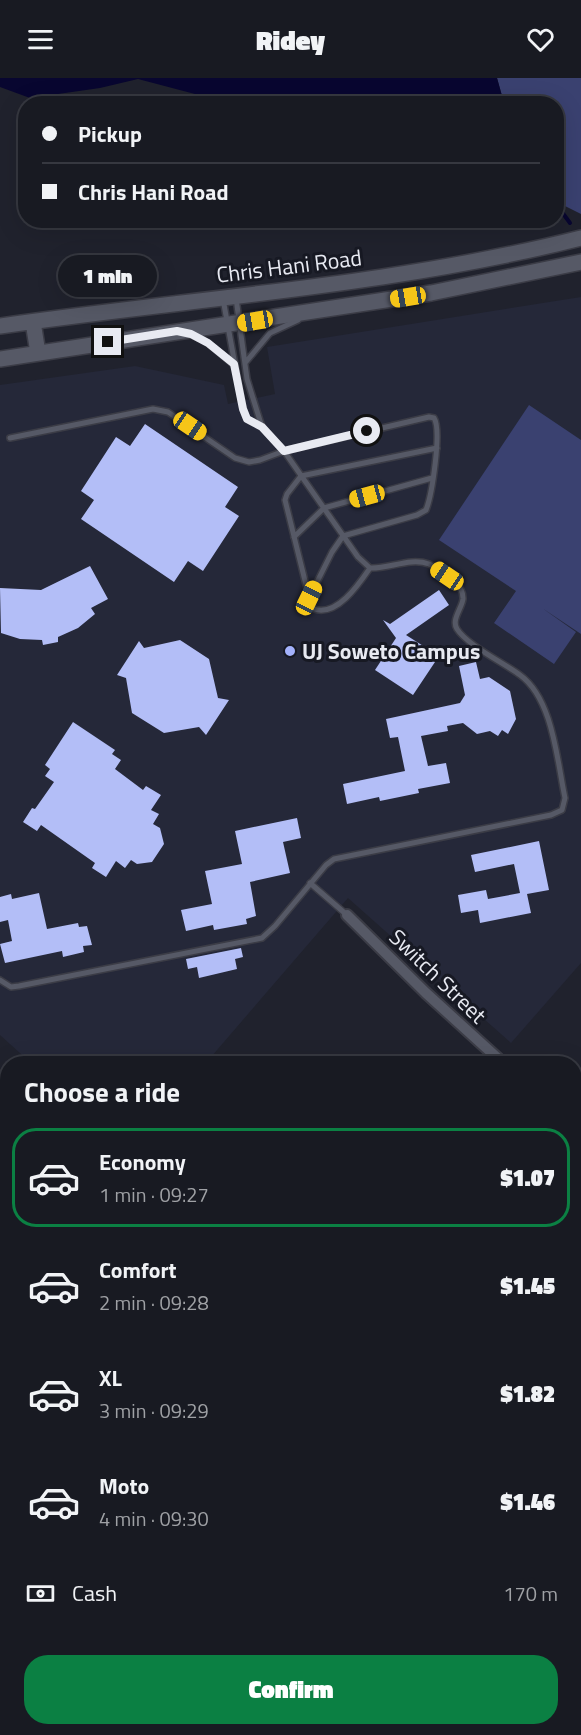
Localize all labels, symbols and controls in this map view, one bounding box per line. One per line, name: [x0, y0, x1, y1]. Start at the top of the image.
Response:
text: Ridey: [256, 19, 325, 60]
icon: menu: [24, 23, 57, 56]
icon: heart: [524, 23, 557, 56]
text: Pickup: [78, 117, 142, 151]
text: Chris Hani Road: [78, 175, 229, 209]
street label: Chris Hani Road: [214, 240, 364, 292]
callout: 1 min: [58, 255, 158, 297]
text: 1 min: [83, 260, 132, 291]
car: [389, 285, 427, 309]
car: [236, 309, 274, 333]
route end: [94, 328, 121, 355]
car: [170, 408, 210, 444]
route start: [353, 417, 380, 444]
car: [347, 483, 387, 509]
car: [427, 558, 467, 594]
car: [293, 578, 325, 618]
place label: UJ Soweto Campus: [302, 634, 480, 668]
marker: UJ Soweto Campus: [283, 644, 297, 658]
street label: Switch Street: [382, 921, 495, 1031]
text: Choose a ride: [24, 1071, 180, 1112]
text: Economy: [99, 1145, 186, 1179]
icon: car: [27, 1151, 81, 1205]
text: $1.07: [500, 1161, 555, 1195]
text: 1 min · 09:27: [99, 1179, 209, 1210]
text: Comfort: [99, 1253, 177, 1287]
icon: car: [27, 1259, 81, 1313]
text: $1.45: [500, 1269, 555, 1303]
text: 2 min · 09:28: [99, 1287, 209, 1318]
text: XL: [99, 1361, 122, 1395]
icon: car: [27, 1367, 81, 1421]
text: $1.82: [500, 1377, 555, 1411]
text: 3 min · 09:29: [99, 1395, 209, 1426]
text: Moto: [99, 1469, 149, 1503]
icon: car: [27, 1475, 81, 1529]
text: $1.46: [500, 1485, 555, 1519]
text: 4 min · 09:30: [99, 1503, 209, 1534]
text: Cash: [72, 1576, 117, 1610]
icon: cash: [24, 1577, 57, 1610]
text: 170 m: [503, 1578, 558, 1609]
button: Confirm: [24, 1655, 558, 1724]

